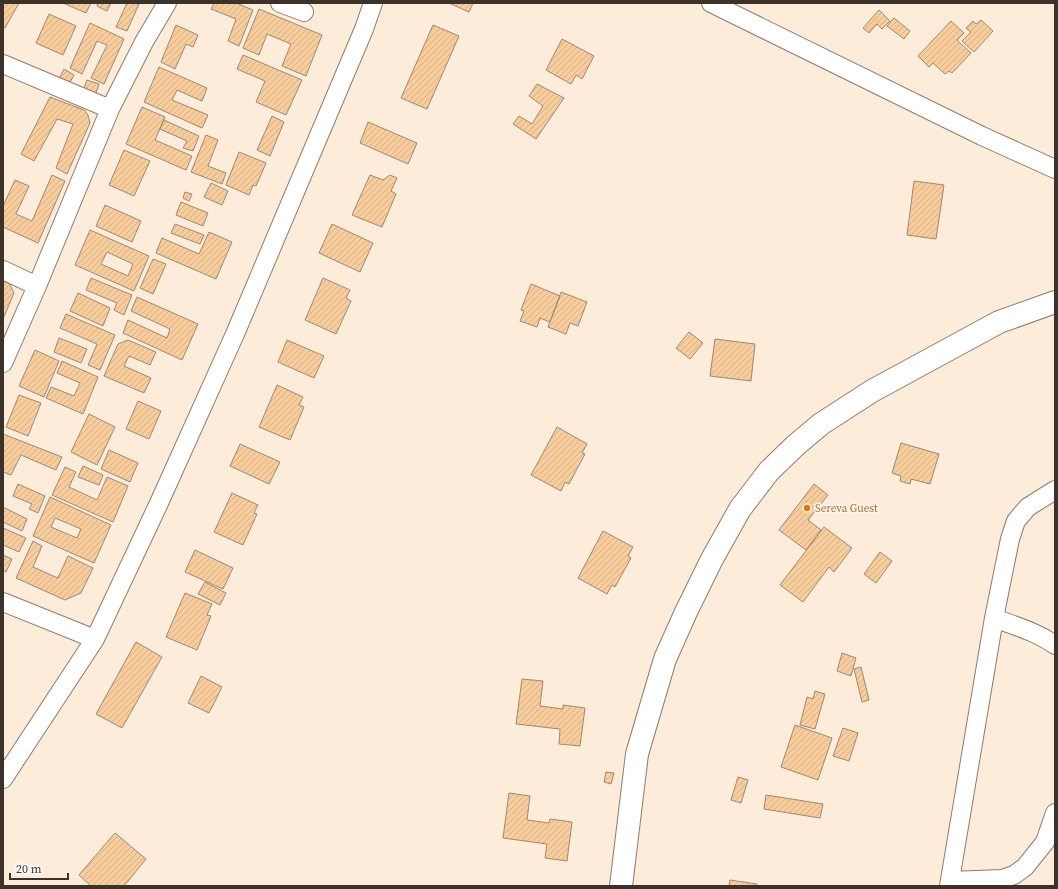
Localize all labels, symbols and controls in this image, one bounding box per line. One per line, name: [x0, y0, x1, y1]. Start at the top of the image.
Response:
place label: Sereva Guest: [815, 501, 878, 516]
marker: Sereva Guest: [802, 503, 812, 513]
scale bar: [10, 855, 68, 881]
text: 20 m: [16, 861, 42, 877]

